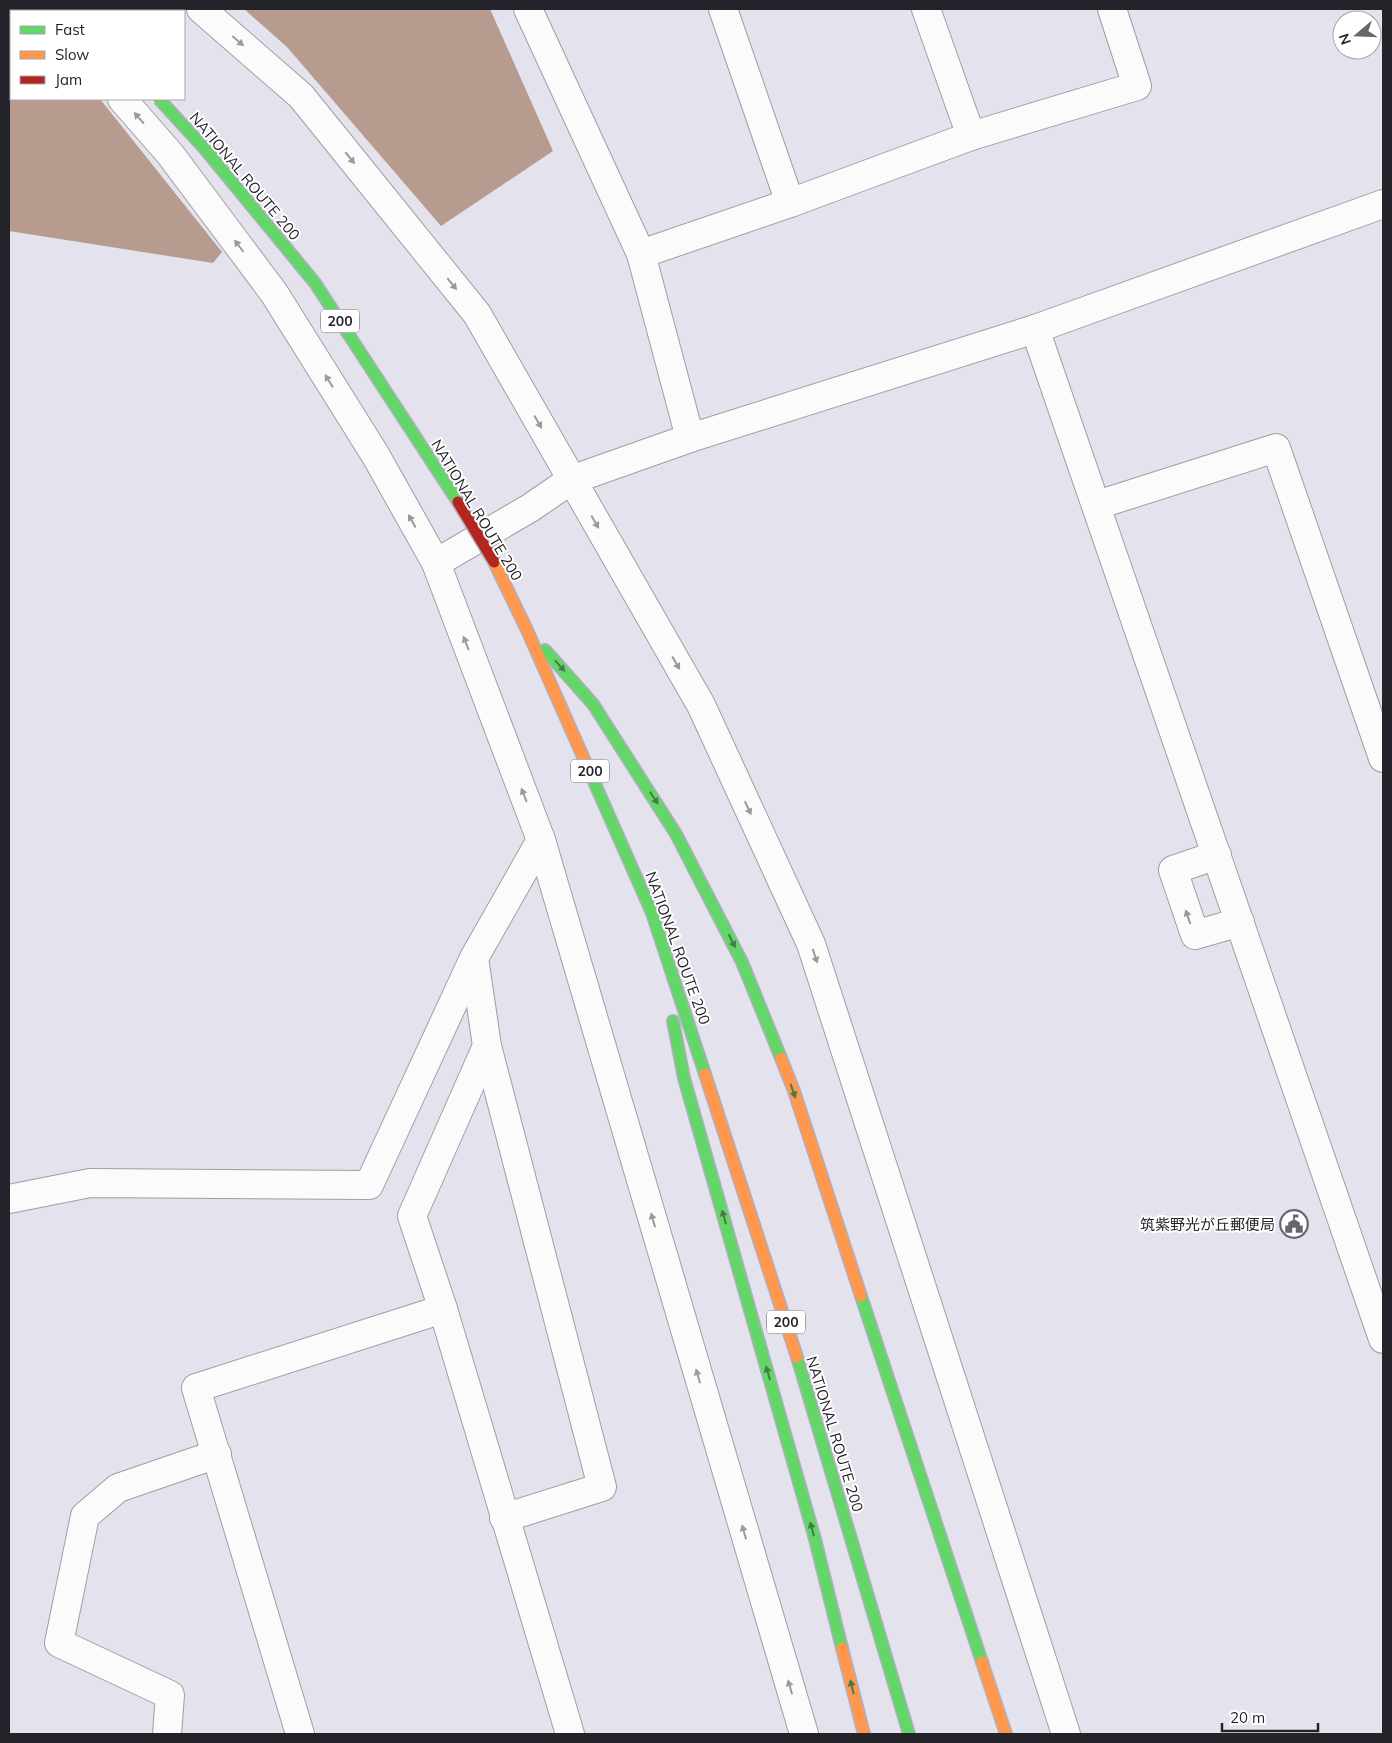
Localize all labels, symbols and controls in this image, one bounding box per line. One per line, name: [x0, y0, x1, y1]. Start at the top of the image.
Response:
legend: [10, 10, 185, 100]
north arrow: [1332, 10, 1382, 60]
text: Fast: [55, 20, 85, 39]
text: N: [1334, 31, 1355, 47]
one-way arrow: [232, 35, 244, 47]
text: Slow: [55, 45, 89, 64]
text: Jam: [55, 70, 82, 89]
street label: NATIONAL ROUTE 200: [186, 108, 304, 244]
one-way arrow: [133, 113, 145, 125]
one-way arrow: [345, 151, 356, 164]
one-way arrow: [234, 239, 244, 253]
one-way arrow: [447, 277, 458, 290]
road number: 200: [321, 310, 359, 332]
one-way arrow: [325, 375, 334, 388]
one-way arrow: [534, 414, 542, 429]
street label: NATIONAL ROUTE 200: [427, 436, 527, 584]
one-way arrow: [408, 514, 417, 527]
one-way arrow: [591, 515, 600, 528]
one-way arrow: [462, 635, 469, 650]
one-way arrow: [672, 656, 681, 669]
one-way arrow: [554, 660, 565, 673]
road number: 200: [571, 759, 609, 782]
one-way arrow: [520, 787, 527, 802]
one-way arrow: [649, 792, 658, 805]
one-way arrow: [745, 801, 753, 815]
street label: NATIONAL ROUTE 200: [641, 869, 715, 1027]
one-way arrow: [1184, 909, 1192, 924]
one-way arrow: [728, 933, 736, 948]
one-way arrow: [811, 949, 819, 964]
one-way arrow: [789, 1084, 797, 1099]
one-way arrow: [719, 1209, 727, 1224]
public building icon: 筑紫野光が丘郵便局: [1279, 1209, 1309, 1239]
one-way arrow: [648, 1212, 656, 1227]
place label: 筑紫野光が丘郵便局: [1140, 1215, 1275, 1234]
road number: 200: [767, 1310, 805, 1334]
street label: NATIONAL ROUTE 200: [802, 1354, 868, 1514]
one-way arrow: [764, 1365, 772, 1381]
one-way arrow: [694, 1368, 702, 1383]
one-way arrow: [808, 1522, 816, 1537]
one-way arrow: [740, 1524, 748, 1539]
one-way arrow: [848, 1679, 856, 1694]
one-way arrow: [785, 1680, 793, 1695]
scale bar: [1222, 1700, 1318, 1732]
text: 20 m: [1230, 1708, 1265, 1727]

